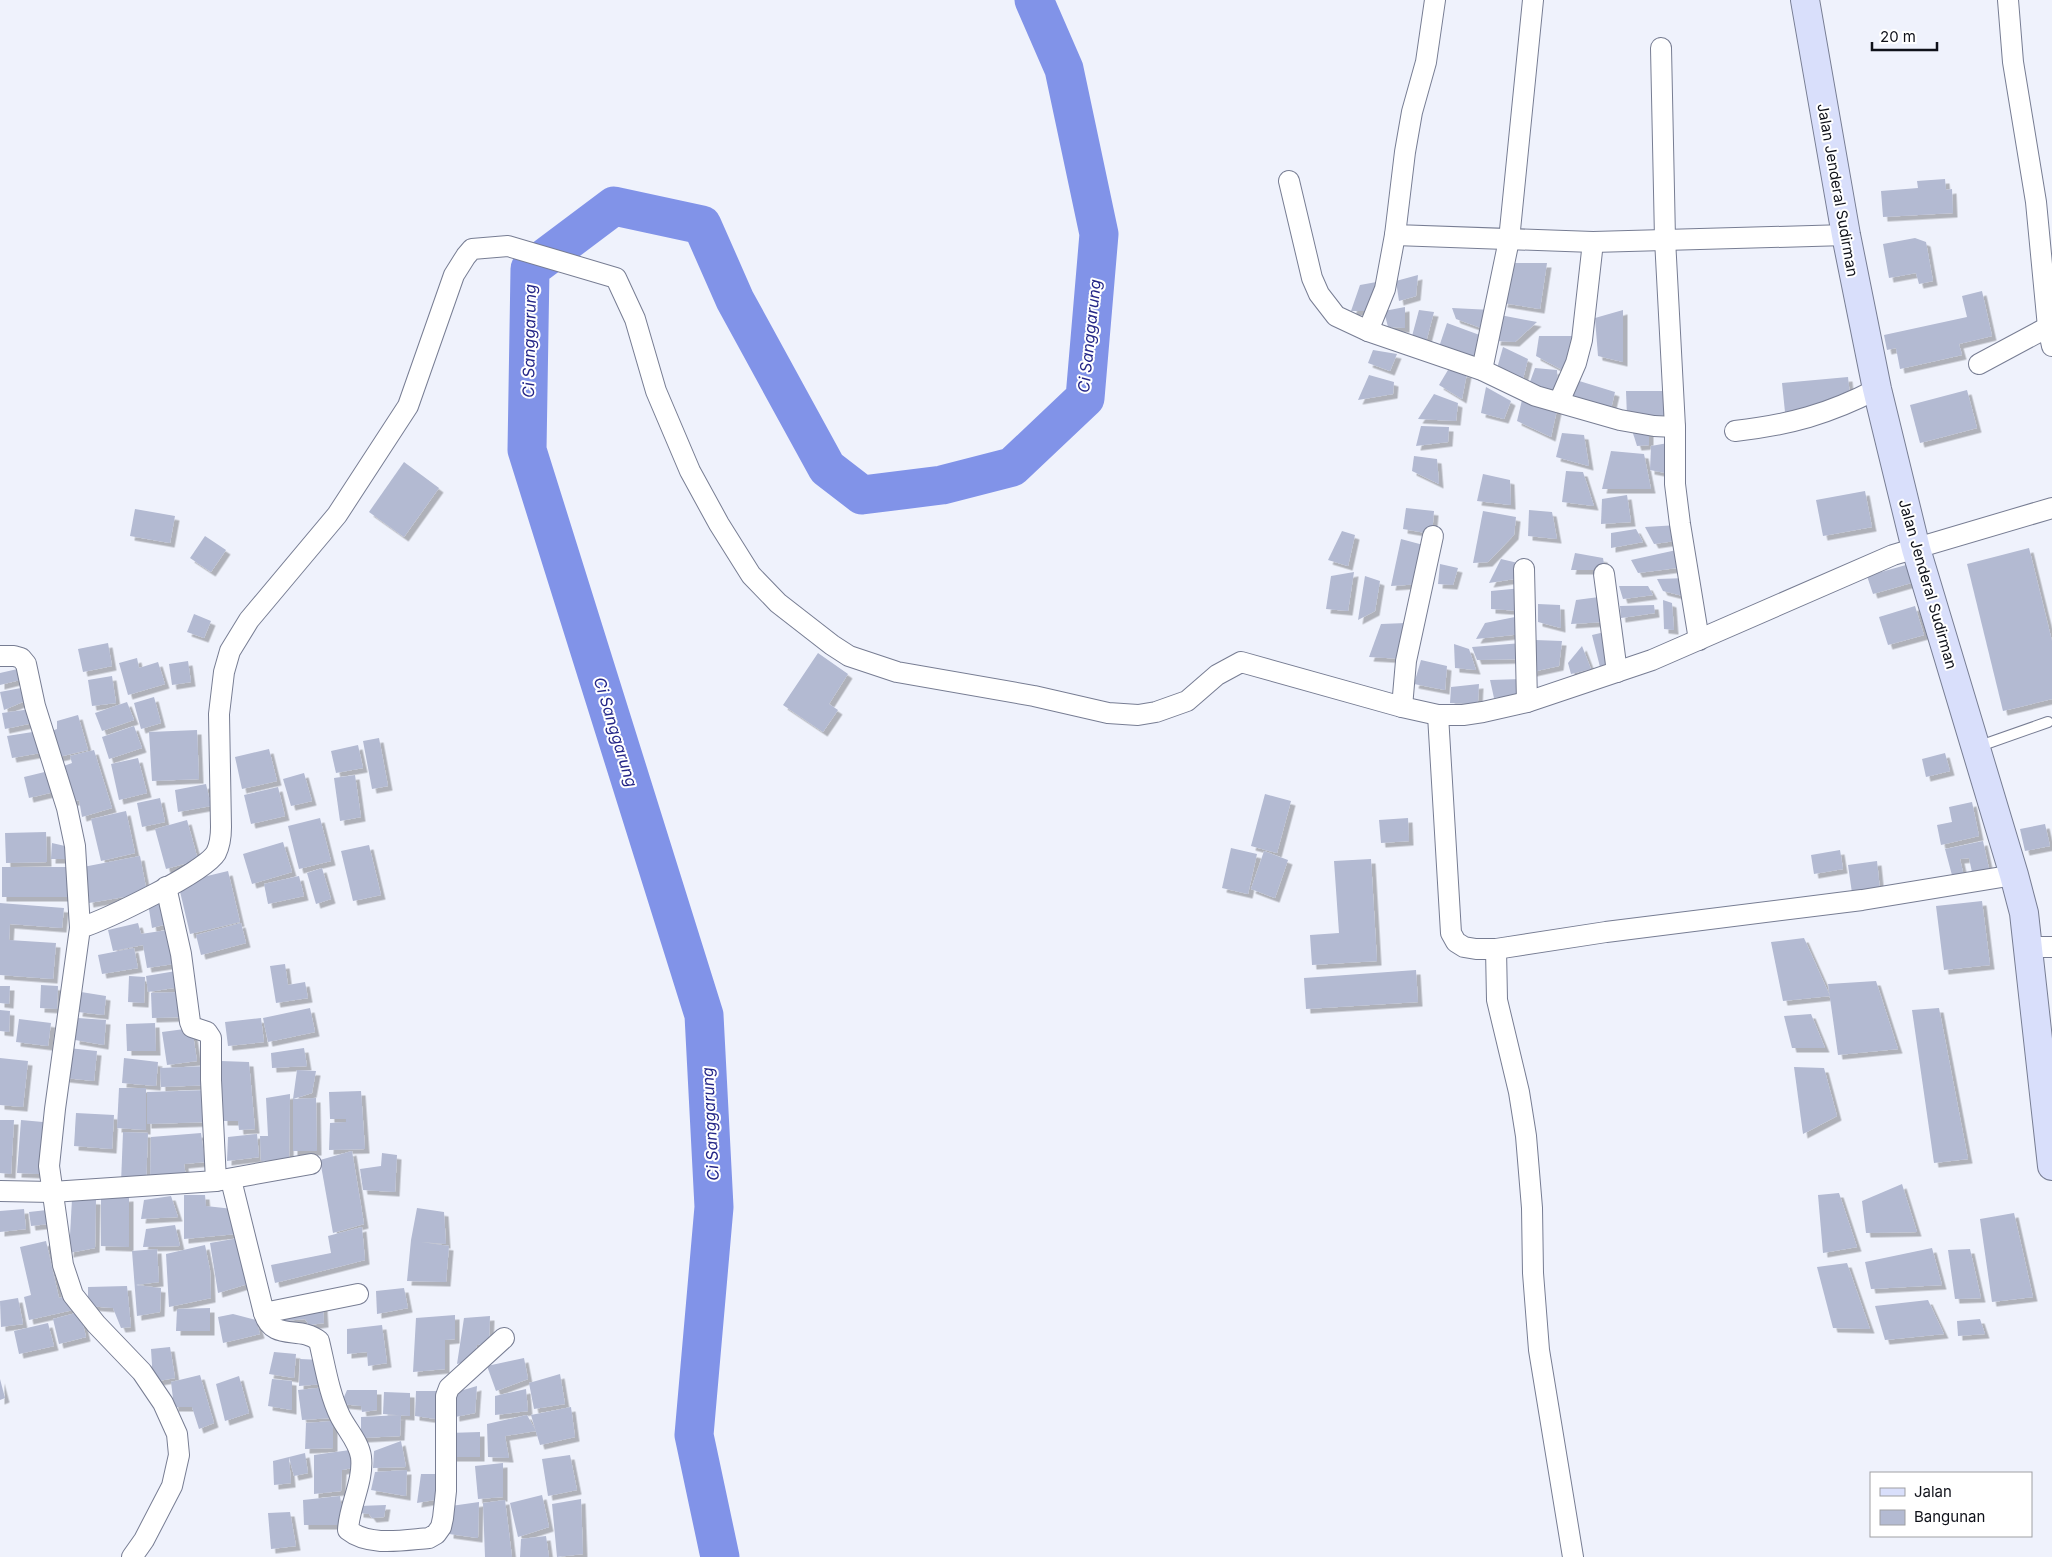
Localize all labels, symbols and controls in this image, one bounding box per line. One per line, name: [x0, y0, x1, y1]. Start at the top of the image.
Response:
scale bar: [1872, 20, 1937, 52]
text: 20 m: [1880, 27, 1916, 46]
street label: Jalan Jenderal Sudirman: [1813, 102, 1863, 278]
water label: Ci Sanggarung: [1073, 278, 1105, 394]
water label: Ci Sanggarung: [518, 284, 540, 398]
street label: Jalan Jenderal Sudirman: [1895, 497, 1961, 671]
water label: Ci Sanggarung: [590, 675, 642, 790]
water label: Ci Sanggarung: [697, 1066, 723, 1181]
legend: [1870, 1472, 2032, 1537]
text: Jalan: [1914, 1482, 1952, 1501]
text: Bangunan: [1914, 1507, 1985, 1526]

